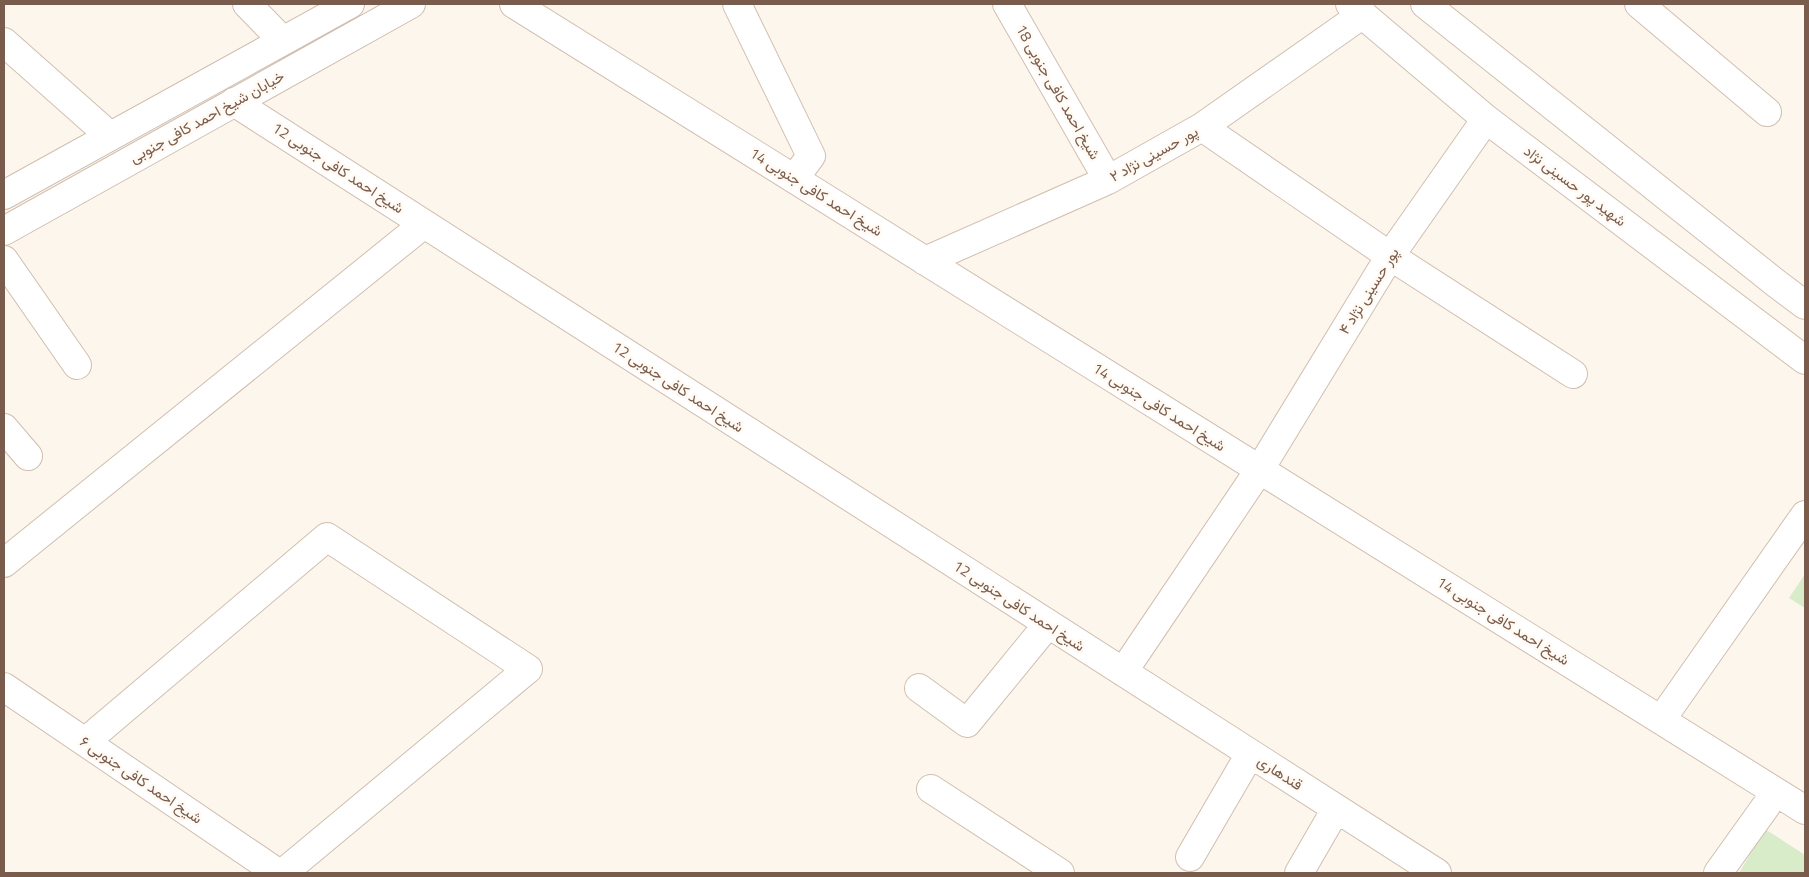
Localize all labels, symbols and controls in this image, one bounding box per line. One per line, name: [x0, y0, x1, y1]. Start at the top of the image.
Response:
street label: شیخ احمد کافی جنوبی 18: [1010, 20, 1107, 164]
street label: خیابان شیخ احمد کافی جنوبی: [125, 64, 288, 169]
street label: شیخ احمد کافی جنوبی 12: [268, 116, 409, 219]
street label: پور حسینی نژاد ۲: [1105, 120, 1202, 187]
street label: شهید پور حسینی نژاد: [1519, 139, 1631, 232]
street label: شیخ احمد کافی جنوبی 14: [745, 141, 887, 242]
street label: پور حسینی نژاد ۴: [1333, 243, 1405, 339]
street label: شیخ احمد کافی جنوبی 12: [608, 335, 749, 438]
street label: شیخ احمد کافی جنوبی 14: [1088, 356, 1230, 457]
street label: شیخ احمد کافی جنوبی 12: [949, 554, 1090, 657]
street label: شیخ احمد کافی جنوبی 14: [1432, 570, 1574, 671]
street label: شیخ احمد کافی جنوبی ۶: [75, 730, 207, 829]
street label: قندهاری: [1253, 749, 1308, 796]

